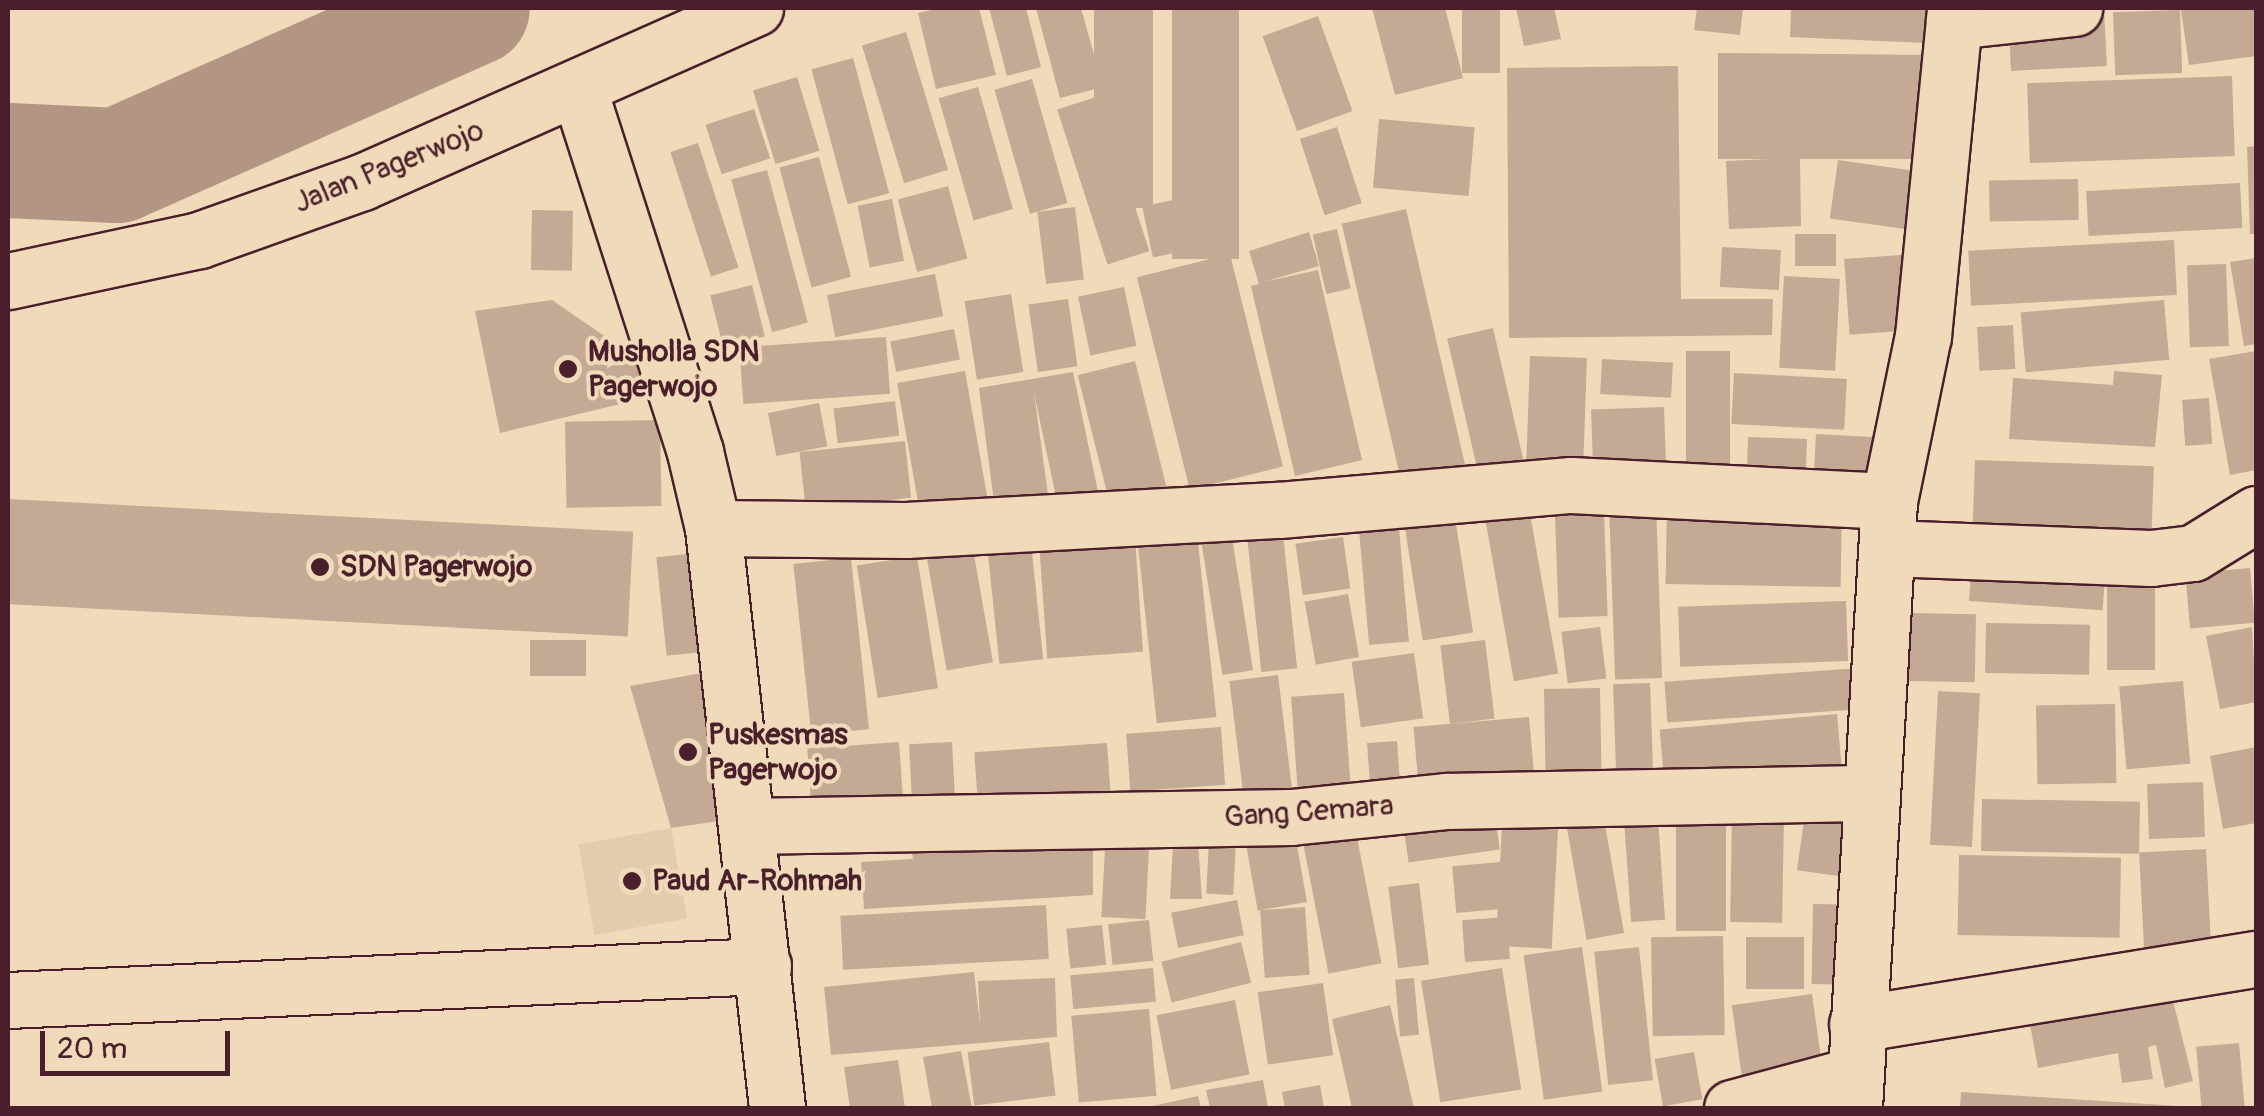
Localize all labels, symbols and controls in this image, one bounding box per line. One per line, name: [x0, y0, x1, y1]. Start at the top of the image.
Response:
street label: Jalan Pagerwojo: [289, 113, 489, 221]
place label: Musholla SDN Pagerwojo: [588, 334, 760, 404]
marker: Musholla SDN Pagerwojo: [557, 358, 579, 380]
place label: SDN Pagerwojo: [340, 549, 532, 585]
marker: SDN Pagerwojo: [309, 556, 331, 578]
place label: Puskesmas Pagerwojo: [708, 717, 848, 788]
marker: Puskesmas Pagerwojo: [677, 741, 699, 763]
street label: Gang Cemara: [1223, 788, 1395, 836]
place label: Paud Ar-Rohmah: [652, 863, 862, 899]
marker: Paud Ar-Rohmah: [621, 870, 643, 892]
scale bar: [45, 1011, 235, 1073]
text: 20 m: [57, 1030, 127, 1067]

